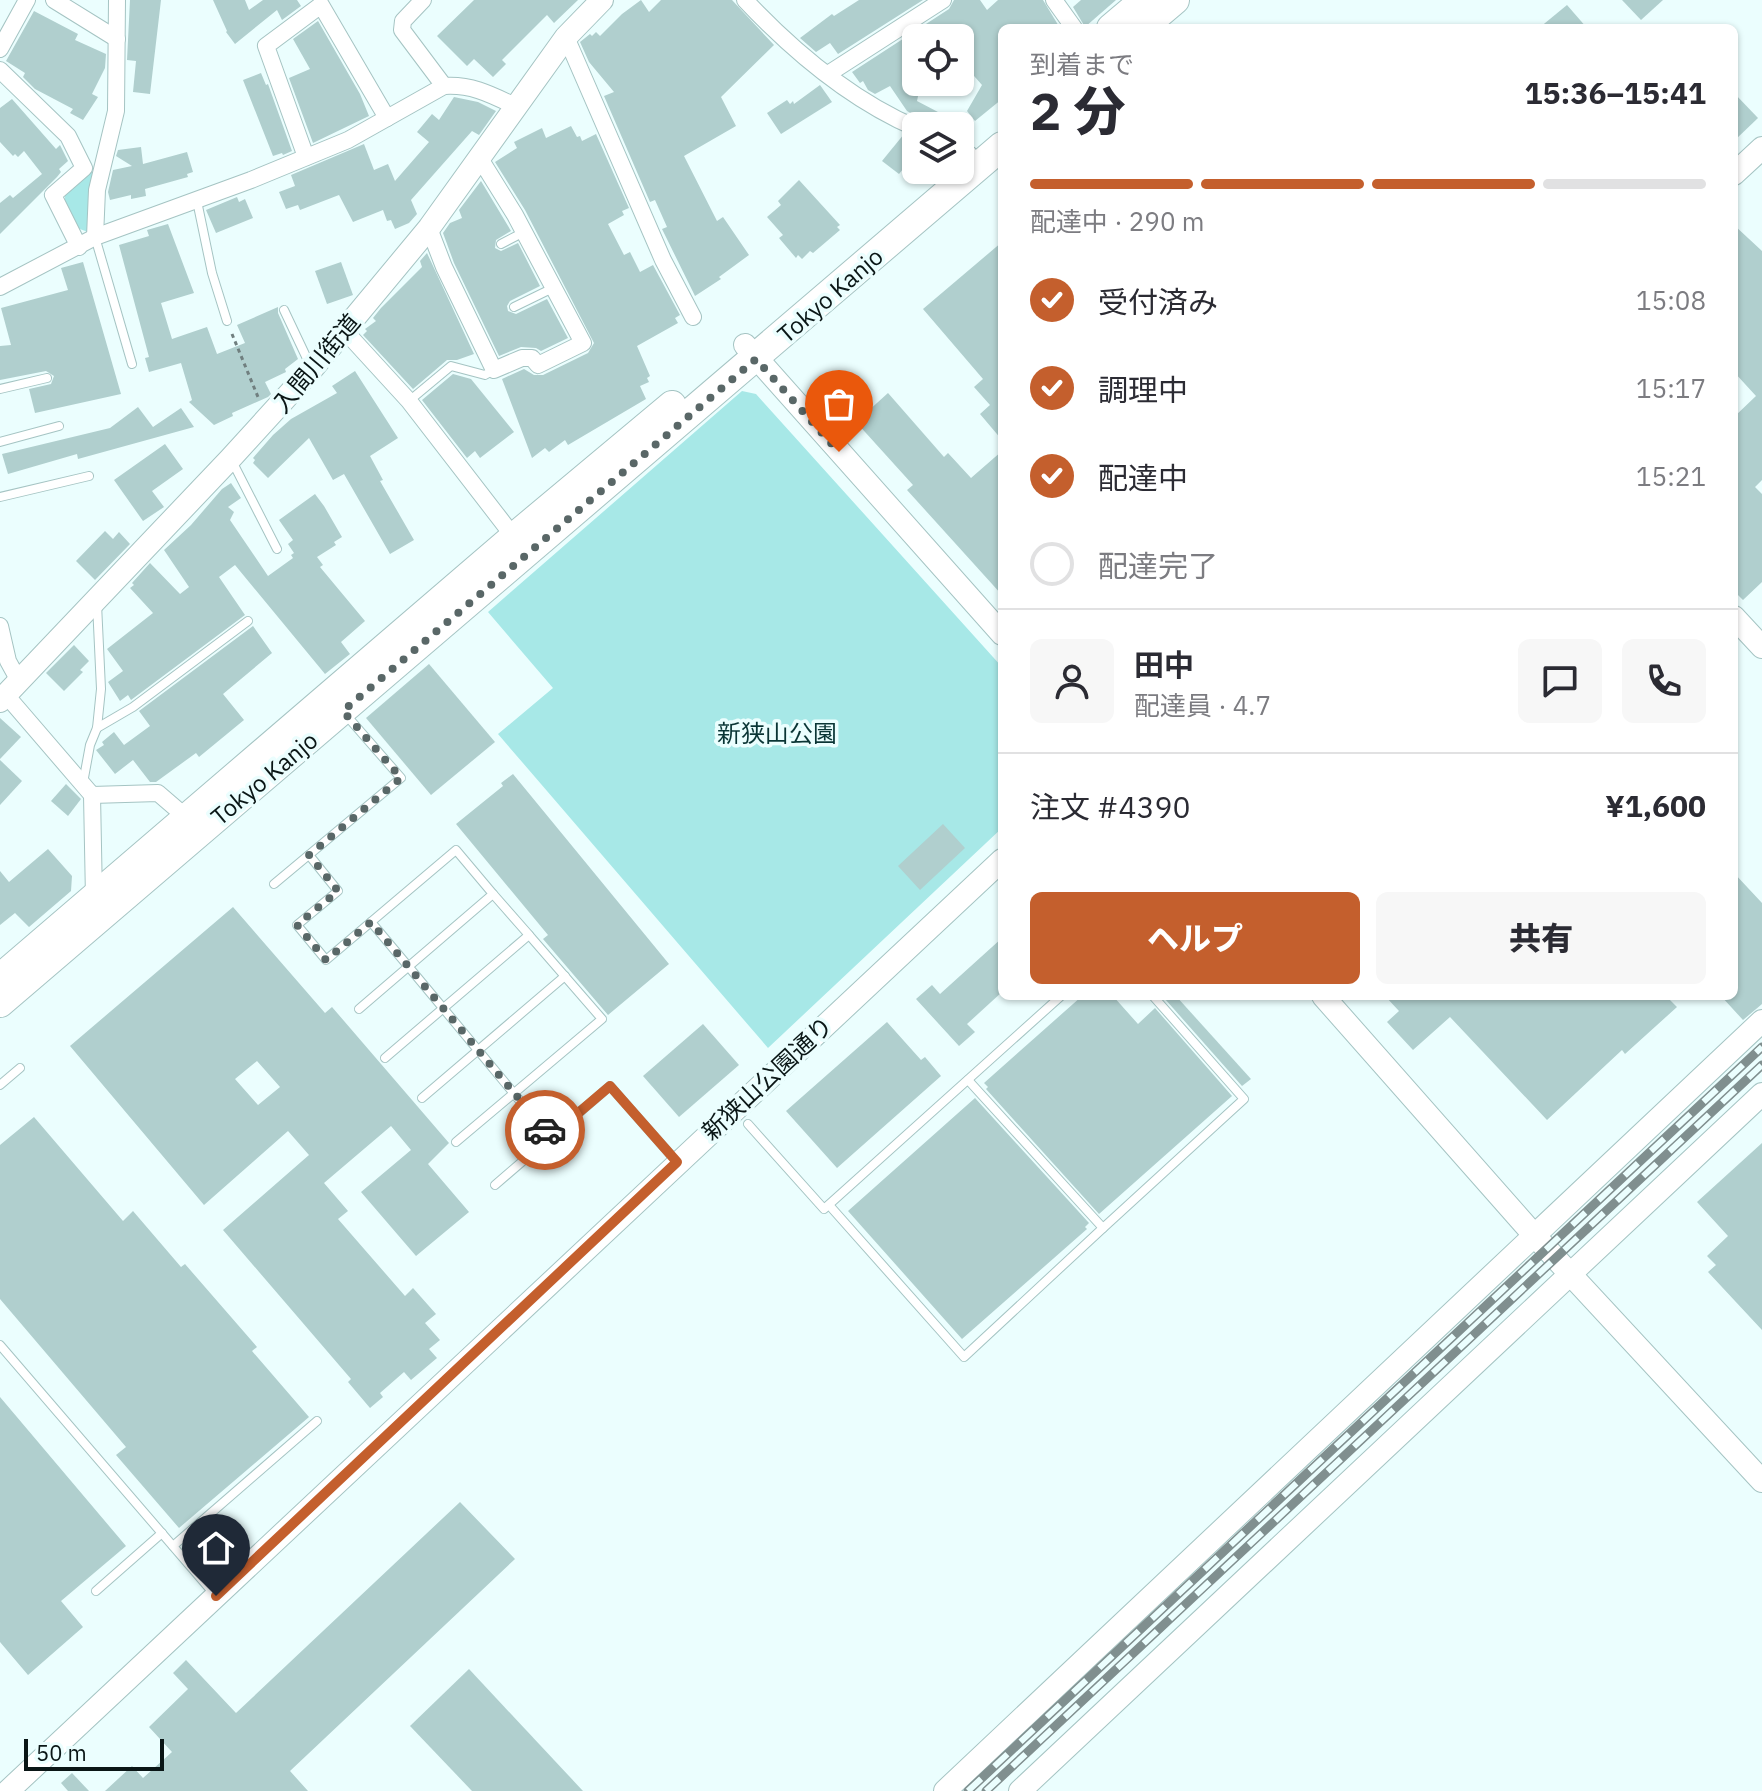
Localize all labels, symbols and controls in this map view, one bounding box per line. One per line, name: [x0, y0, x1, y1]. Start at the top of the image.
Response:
map controls: [902, 24, 974, 184]
button: locate: [902, 24, 974, 96]
text: 到着まで: [1030, 47, 1134, 81]
text: 15:36–15:41: [1525, 73, 1706, 112]
text: 2 分: [1030, 77, 1125, 144]
button: layers: [902, 112, 974, 184]
text: 配達中 · 290 m: [1030, 204, 1204, 238]
street label: Tokyo Kanjo: [770, 240, 890, 350]
icon: check: [1030, 278, 1074, 322]
text: 受付済み: [1098, 282, 1218, 321]
text: 15:08: [1636, 283, 1706, 317]
street label: 入間川街道: [265, 307, 367, 419]
icon: check: [1030, 366, 1074, 410]
pin: [805, 370, 873, 452]
text: 調理中: [1098, 370, 1188, 409]
text: 15:17: [1636, 371, 1706, 405]
icon: bag: [817, 382, 861, 426]
icon: check: [1030, 454, 1074, 498]
text: 配達中: [1098, 458, 1188, 497]
text: 15:21: [1636, 459, 1706, 493]
text: 配達完了: [1098, 546, 1218, 585]
button: person: [1030, 639, 1114, 723]
button: chat: [1518, 639, 1602, 723]
button: phone: [1622, 639, 1706, 723]
text: 田中: [1134, 645, 1194, 684]
text: 配達員 · 4.7: [1134, 688, 1271, 722]
park label: 新狭山公園: [717, 717, 837, 749]
street label: Tokyo Kanjo: [204, 724, 324, 832]
text: ¥1,600: [1605, 786, 1706, 825]
text: 注文 #4390: [1030, 787, 1190, 826]
button: ヘルプ: [1030, 892, 1360, 984]
button: 共有: [1376, 892, 1706, 984]
street label: 新狭山公園通り: [695, 1009, 839, 1147]
courier: [505, 1090, 585, 1170]
icon: car: [523, 1108, 567, 1152]
pin: [182, 1514, 250, 1596]
icon: home: [194, 1526, 238, 1570]
scale bar: [24, 1735, 164, 1771]
text: 50 m: [36, 1738, 87, 1767]

